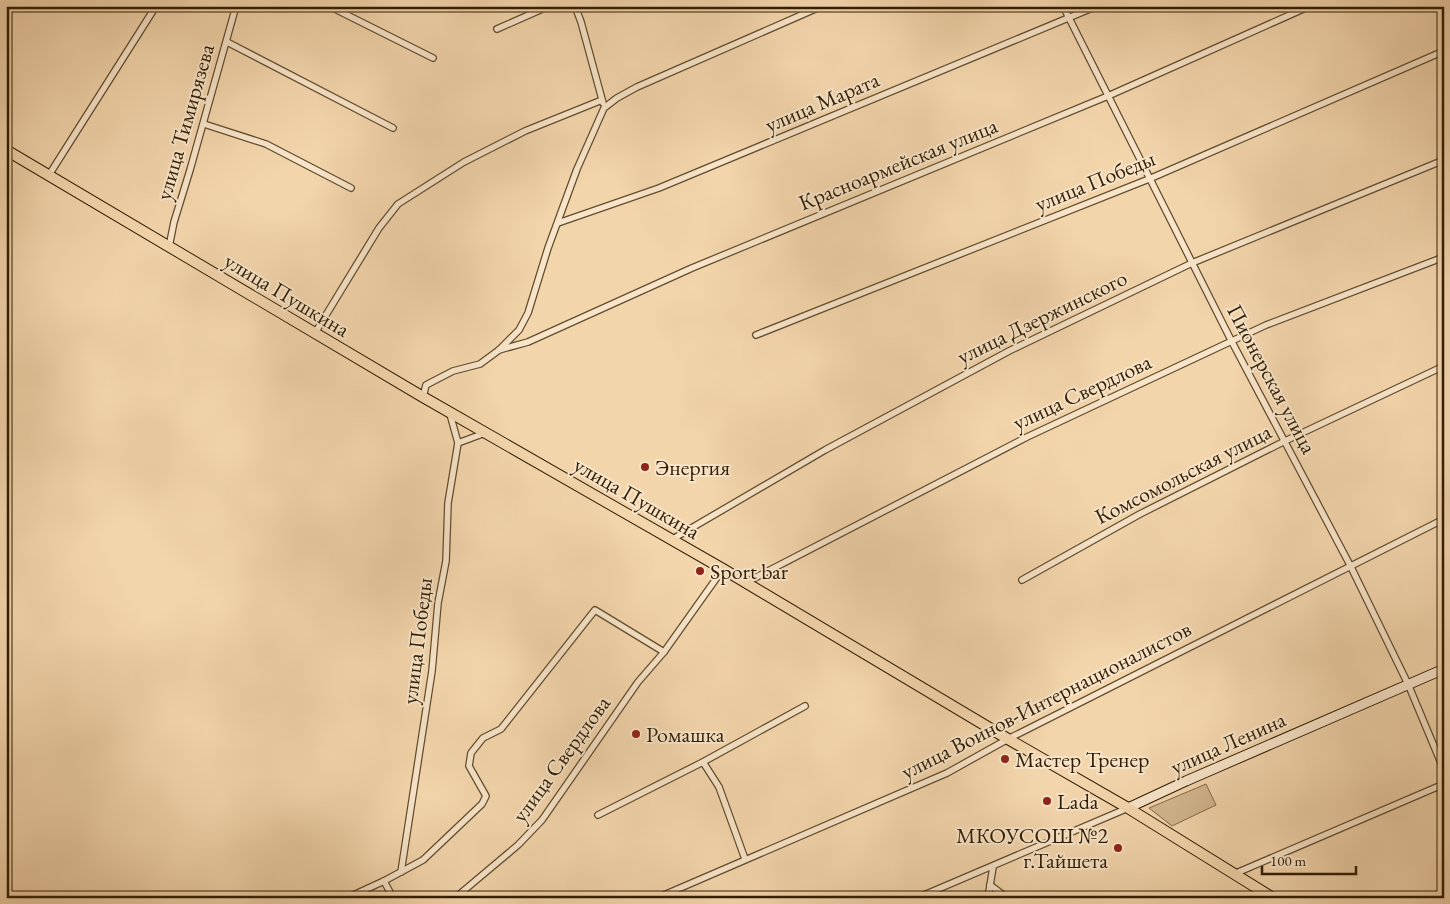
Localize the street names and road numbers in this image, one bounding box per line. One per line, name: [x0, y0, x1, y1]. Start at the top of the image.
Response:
street label: улица Тимирязева: [149, 40, 221, 204]
street label: улица Марата: [760, 65, 884, 139]
street label: Красноармейская улица: [794, 111, 1002, 217]
street label: улица Победы: [1031, 144, 1159, 218]
street label: улица Пушкина: [219, 246, 355, 344]
street label: улица Дзержинского: [952, 263, 1132, 371]
street label: Пионерская улица: [1220, 299, 1324, 459]
street label: улица Свердлова: [1008, 347, 1156, 437]
street label: Комсомольская улица: [1090, 417, 1276, 531]
street label: улица Пушкина: [569, 450, 706, 546]
street label: улица Победы: [395, 576, 439, 706]
street label: улица Воинов-Интернационалистов: [896, 614, 1196, 786]
street label: улица Свердлова: [505, 690, 617, 828]
street label: улица Ленина: [1166, 705, 1290, 781]

